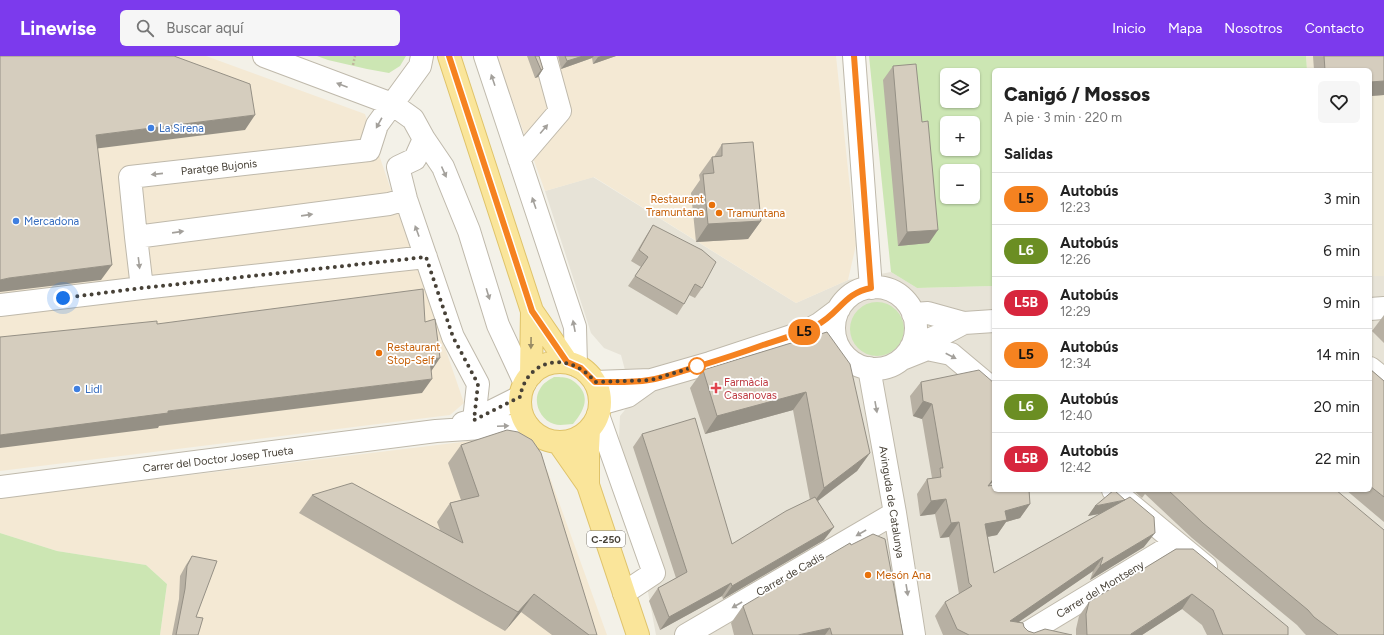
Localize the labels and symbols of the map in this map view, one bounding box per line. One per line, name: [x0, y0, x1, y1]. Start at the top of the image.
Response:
one-way arrow: [489, 73, 495, 85]
one-way arrow: [336, 82, 348, 88]
one-way arrow: [375, 117, 382, 129]
place label: La Sirena: [159, 122, 204, 135]
marker: La Sirena: [146, 123, 156, 133]
one-way arrow: [540, 124, 549, 134]
street label: Paratge Bujonis: [180, 157, 258, 178]
one-way arrow: [442, 167, 448, 179]
one-way arrow: [151, 171, 163, 177]
place label: Restaurant Tramuntana: [646, 193, 704, 219]
one-way arrow: [531, 197, 537, 209]
marker: Restaurant Tramuntana: [707, 200, 717, 210]
place label: Tramuntana: [727, 207, 785, 220]
marker: Tramuntana: [714, 208, 724, 218]
one-way arrow: [301, 212, 313, 218]
place label: Mercadona: [24, 215, 79, 228]
marker: Mercadona: [11, 216, 21, 226]
one-way arrow: [414, 225, 420, 237]
one-way arrow: [172, 229, 185, 235]
one-way arrow: [136, 257, 143, 269]
your location: [53, 288, 73, 308]
one-way arrow: [485, 289, 491, 301]
line badge: L5: [786, 319, 822, 345]
one-way arrow: [571, 320, 577, 333]
one-way arrow: [528, 337, 534, 350]
place label: Restaurant Stop-Self: [387, 341, 441, 367]
marker: Restaurant Stop-Self: [374, 348, 384, 358]
one-way arrow: [945, 353, 957, 359]
unlabelled marker: [688, 357, 706, 375]
place label: Farmàcia Casanovas: [724, 376, 777, 402]
place label: Lidl: [85, 383, 102, 396]
marker: Farmàcia Casanovas: [711, 383, 721, 393]
marker: Lidl: [72, 384, 82, 394]
one-way arrow: [873, 401, 879, 413]
one-way arrow: [496, 423, 509, 430]
street label: Carrer del Doctor Josep Trueta: [142, 444, 294, 475]
street label: Avinguda de Catalunya: [876, 445, 907, 559]
one-way arrow: [855, 529, 867, 536]
road number: C-250: [587, 531, 625, 547]
street label: Carrer de Cadis: [754, 550, 827, 599]
street label: Carrer del Montseny: [1054, 558, 1147, 621]
place label: Mesón Ana: [876, 569, 931, 582]
marker: Mesón Ana: [863, 570, 873, 580]
one-way arrow: [904, 584, 910, 596]
one-way arrow: [731, 602, 743, 609]

